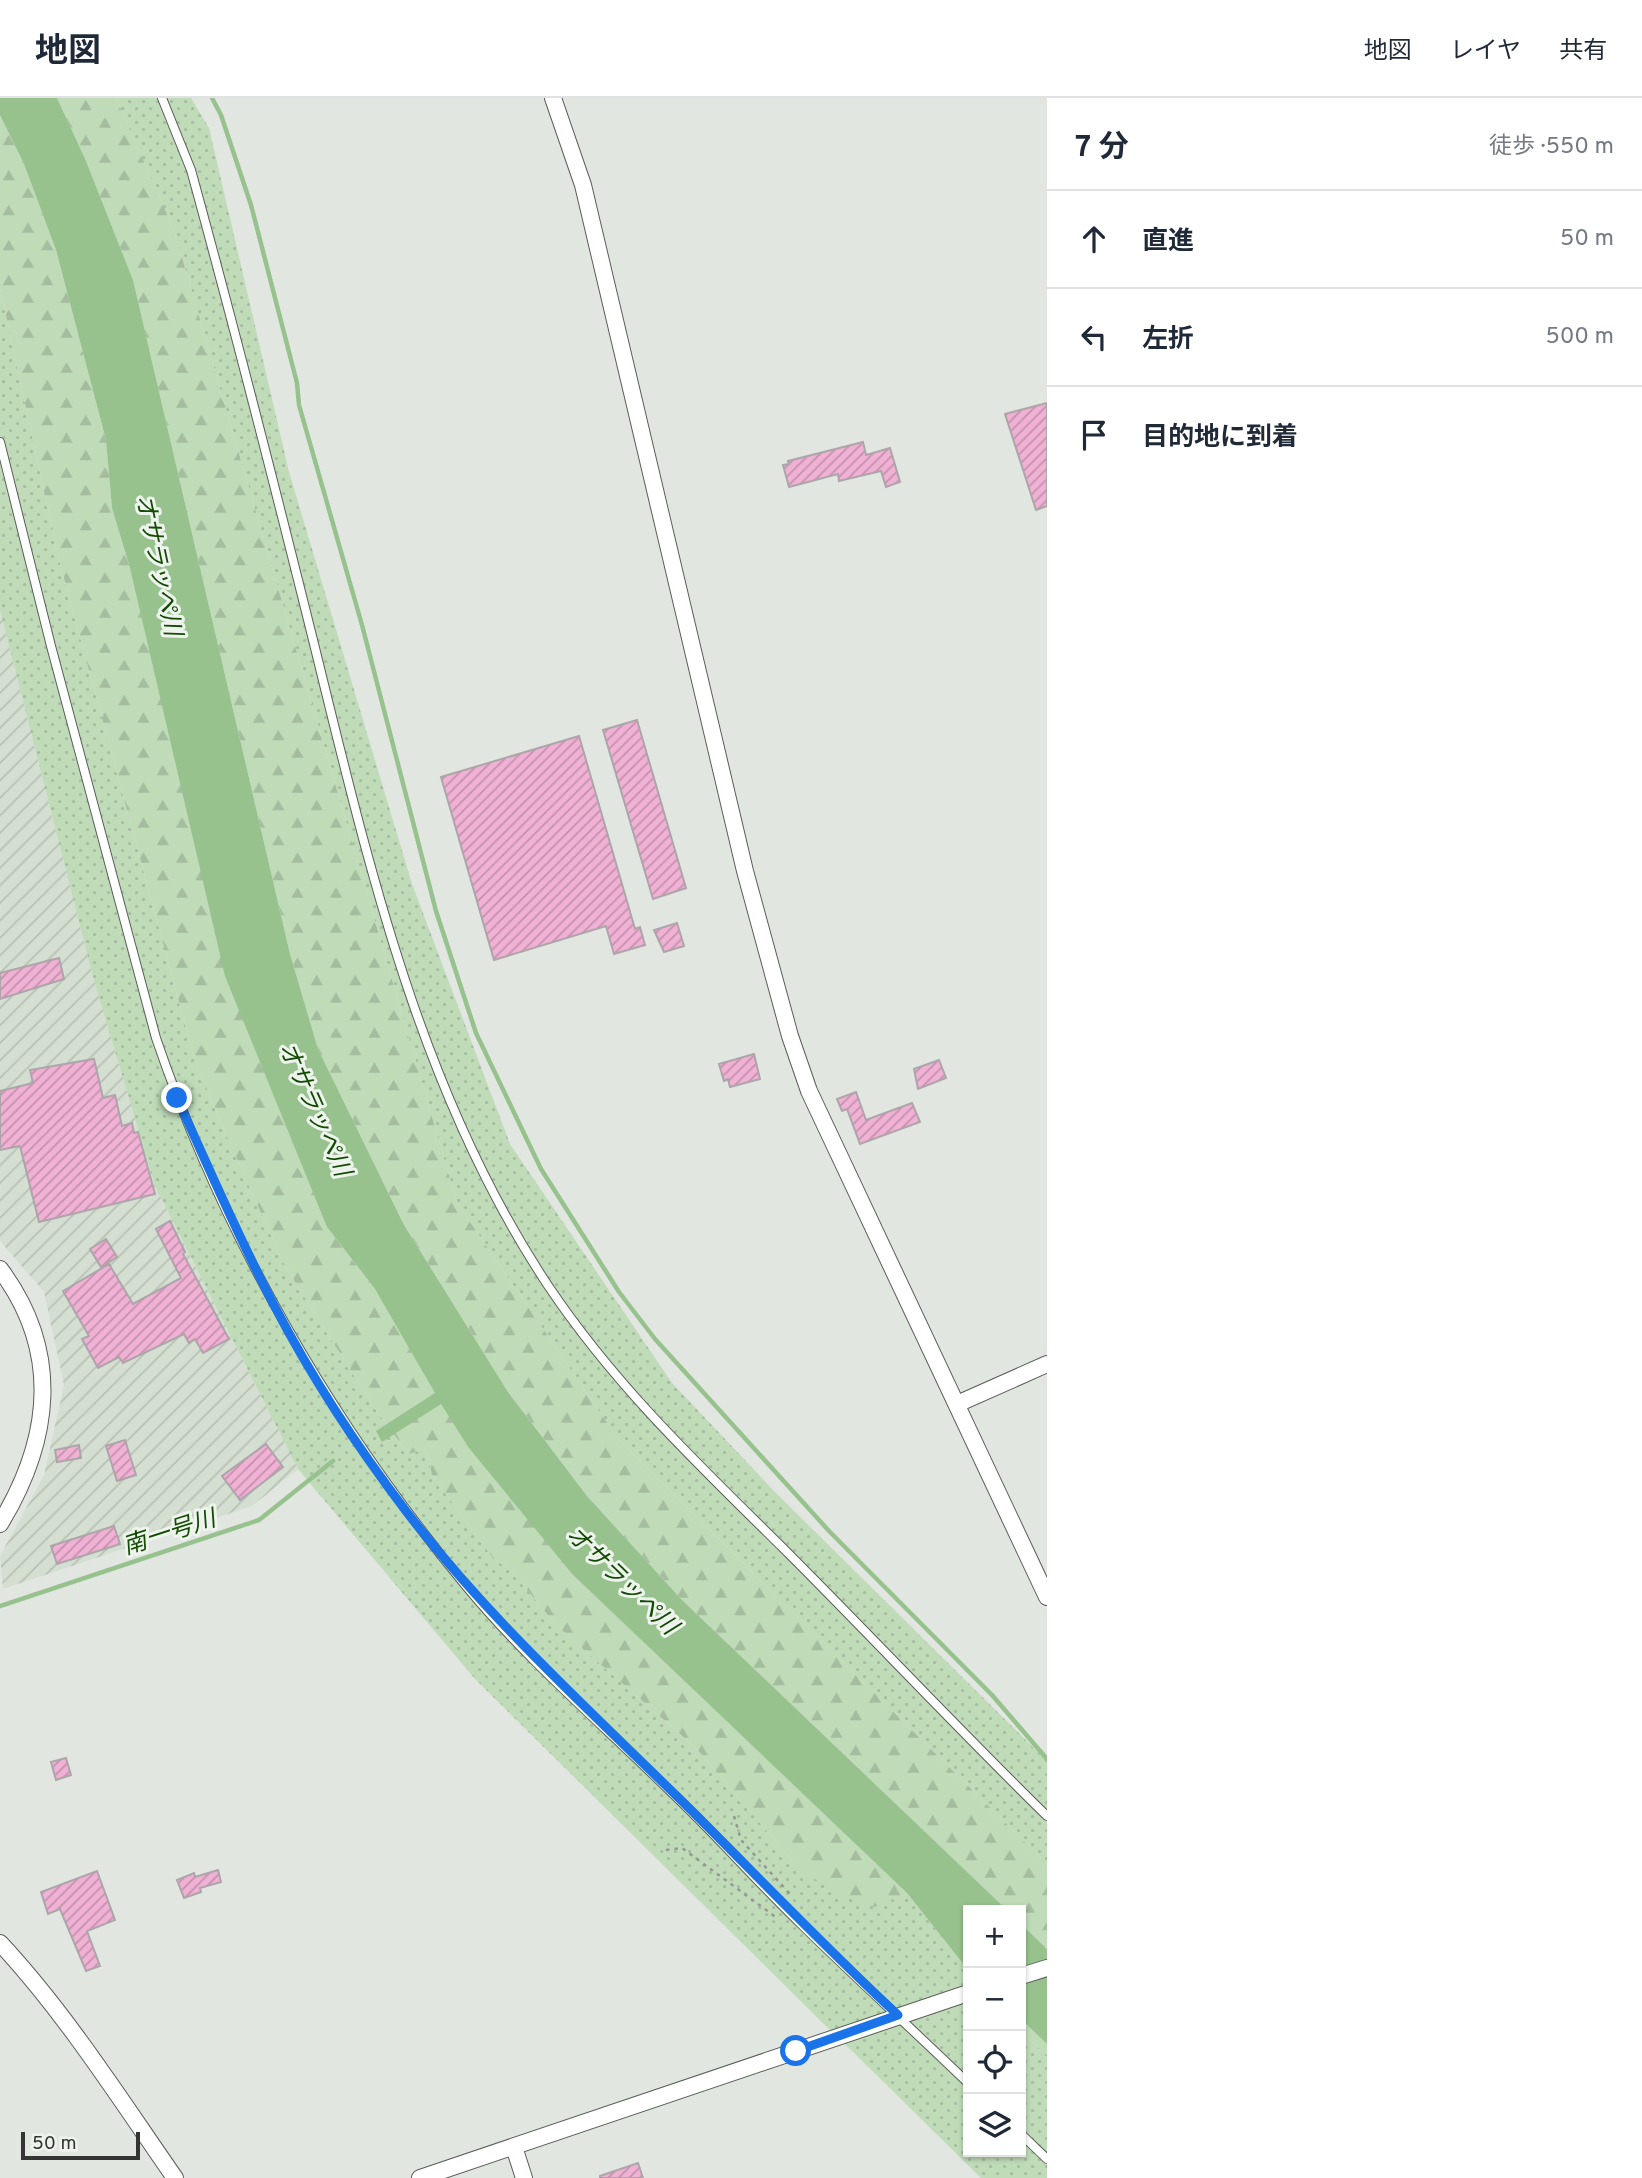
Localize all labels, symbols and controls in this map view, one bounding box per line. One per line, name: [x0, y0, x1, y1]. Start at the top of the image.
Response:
text: 地図: [35, 32, 101, 74]
text: 地図: [1364, 37, 1412, 67]
text: レイヤ: [1450, 37, 1521, 67]
text: 共有: [1559, 37, 1607, 67]
text: 7 分: [1075, 130, 1129, 167]
text: 徒歩 · 550 m: [1489, 133, 1614, 162]
icon: ahead: [1075, 220, 1113, 258]
text: 50 m: [1560, 225, 1614, 254]
text: 直進: [1142, 226, 1194, 259]
icon: left: [1075, 318, 1113, 356]
text: 500 m: [1546, 323, 1614, 352]
text: 左折: [1142, 324, 1194, 357]
icon: arrive: [1075, 416, 1113, 454]
text: 目的地に到着: [1142, 422, 1298, 455]
water label: オサラッペ川: [127, 492, 187, 642]
water label: オサラッペ川: [270, 1038, 357, 1184]
route end: [161, 1082, 192, 1113]
water label: 南一号川: [119, 1504, 223, 1563]
water label: オサラッペ川: [558, 1521, 685, 1644]
map controls: [963, 1905, 1026, 2157]
button: +: [963, 1905, 1026, 1968]
button: −: [963, 1968, 1026, 2031]
button: locate: [963, 2031, 1026, 2094]
route start: [780, 2035, 811, 2066]
button: layers: [963, 2094, 1026, 2157]
scale bar: [21, 2129, 140, 2161]
text: 50 m: [32, 2132, 77, 2156]

